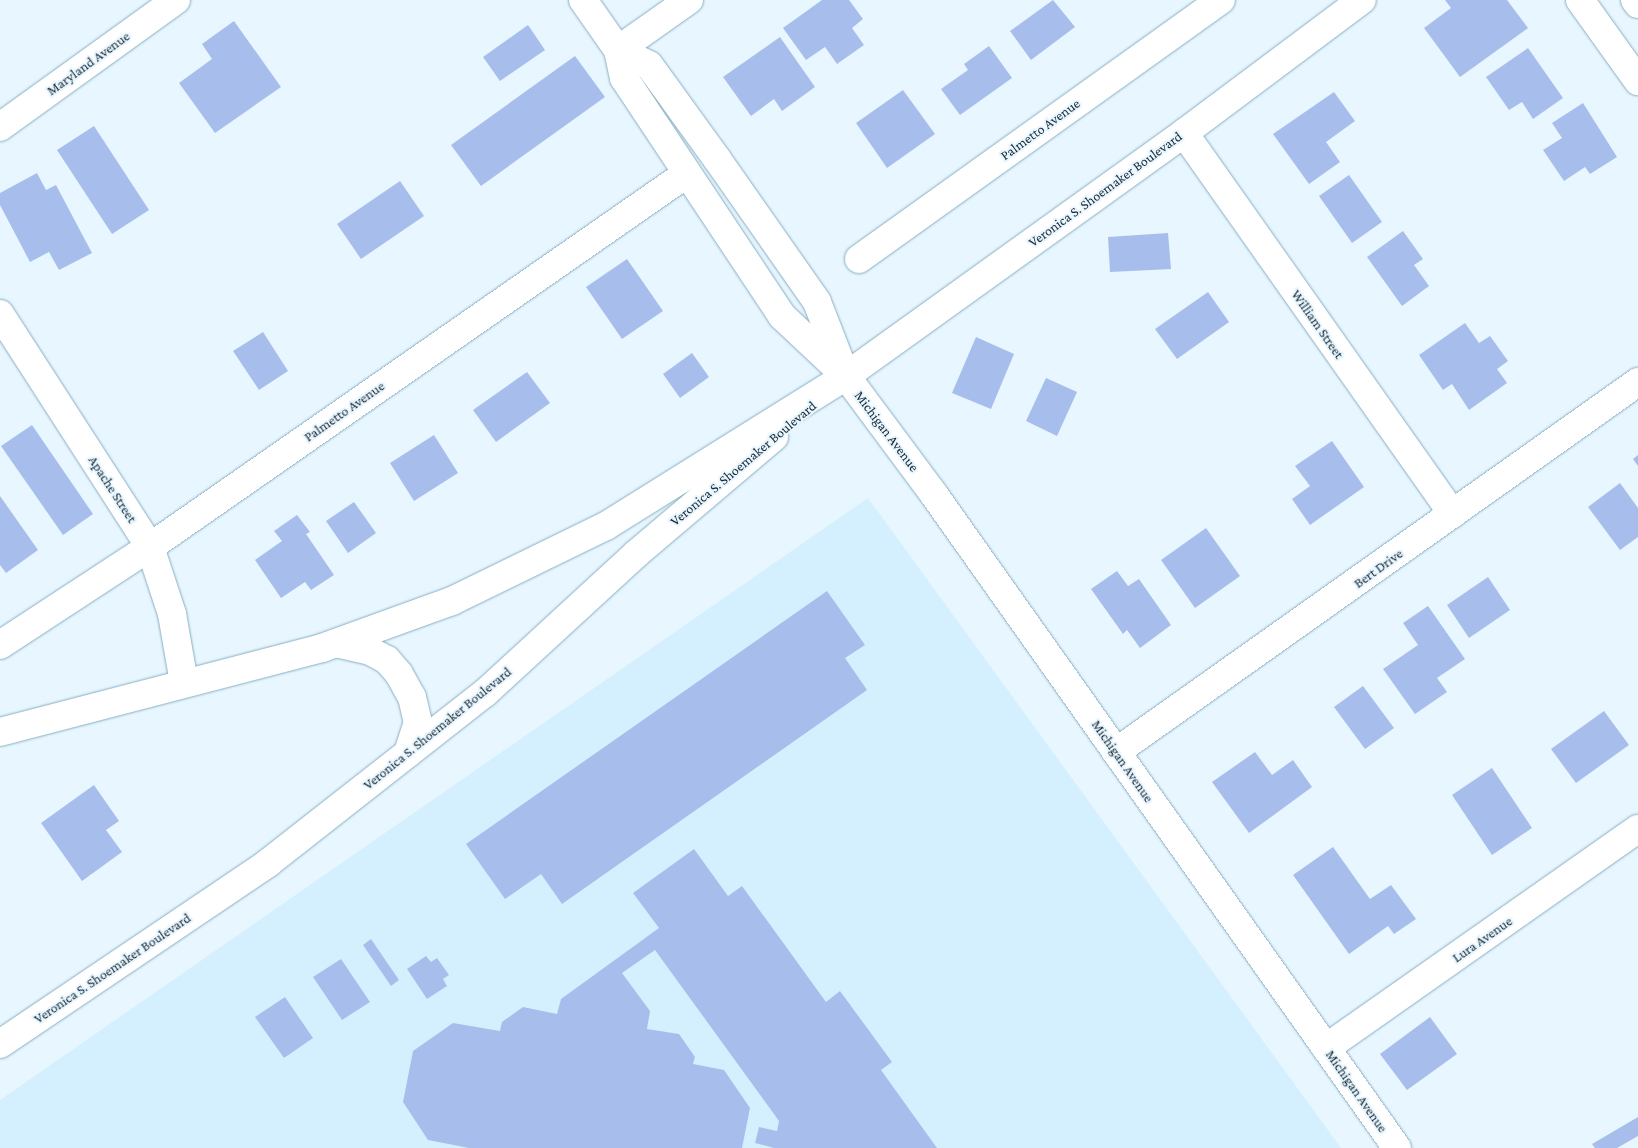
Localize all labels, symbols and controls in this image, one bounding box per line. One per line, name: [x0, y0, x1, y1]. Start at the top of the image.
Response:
street label: Maryland Avenue: [43, 27, 133, 99]
street label: Palmetto Avenue: [997, 94, 1083, 164]
street label: Veronica S. Shoemaker Boulevard: [1025, 128, 1185, 250]
street label: William Street: [1288, 286, 1348, 362]
street label: Palmetto Avenue: [301, 377, 387, 445]
street label: Michigan Avenue: [851, 387, 923, 475]
street label: Veronica S. Shoemaker Boulevard: [667, 397, 819, 529]
street label: Apache Street: [85, 452, 141, 526]
street label: Bert Drive: [1350, 545, 1406, 591]
street label: Veronica S. Shoemaker Boulevard: [360, 663, 514, 793]
street label: Michigan Avenue: [1088, 717, 1158, 805]
street label: Veronica S. Shoemaker Boulevard: [30, 909, 194, 1027]
street label: Lura Avenue: [1449, 912, 1515, 966]
street label: Michigan Avenue: [1322, 1047, 1392, 1135]

